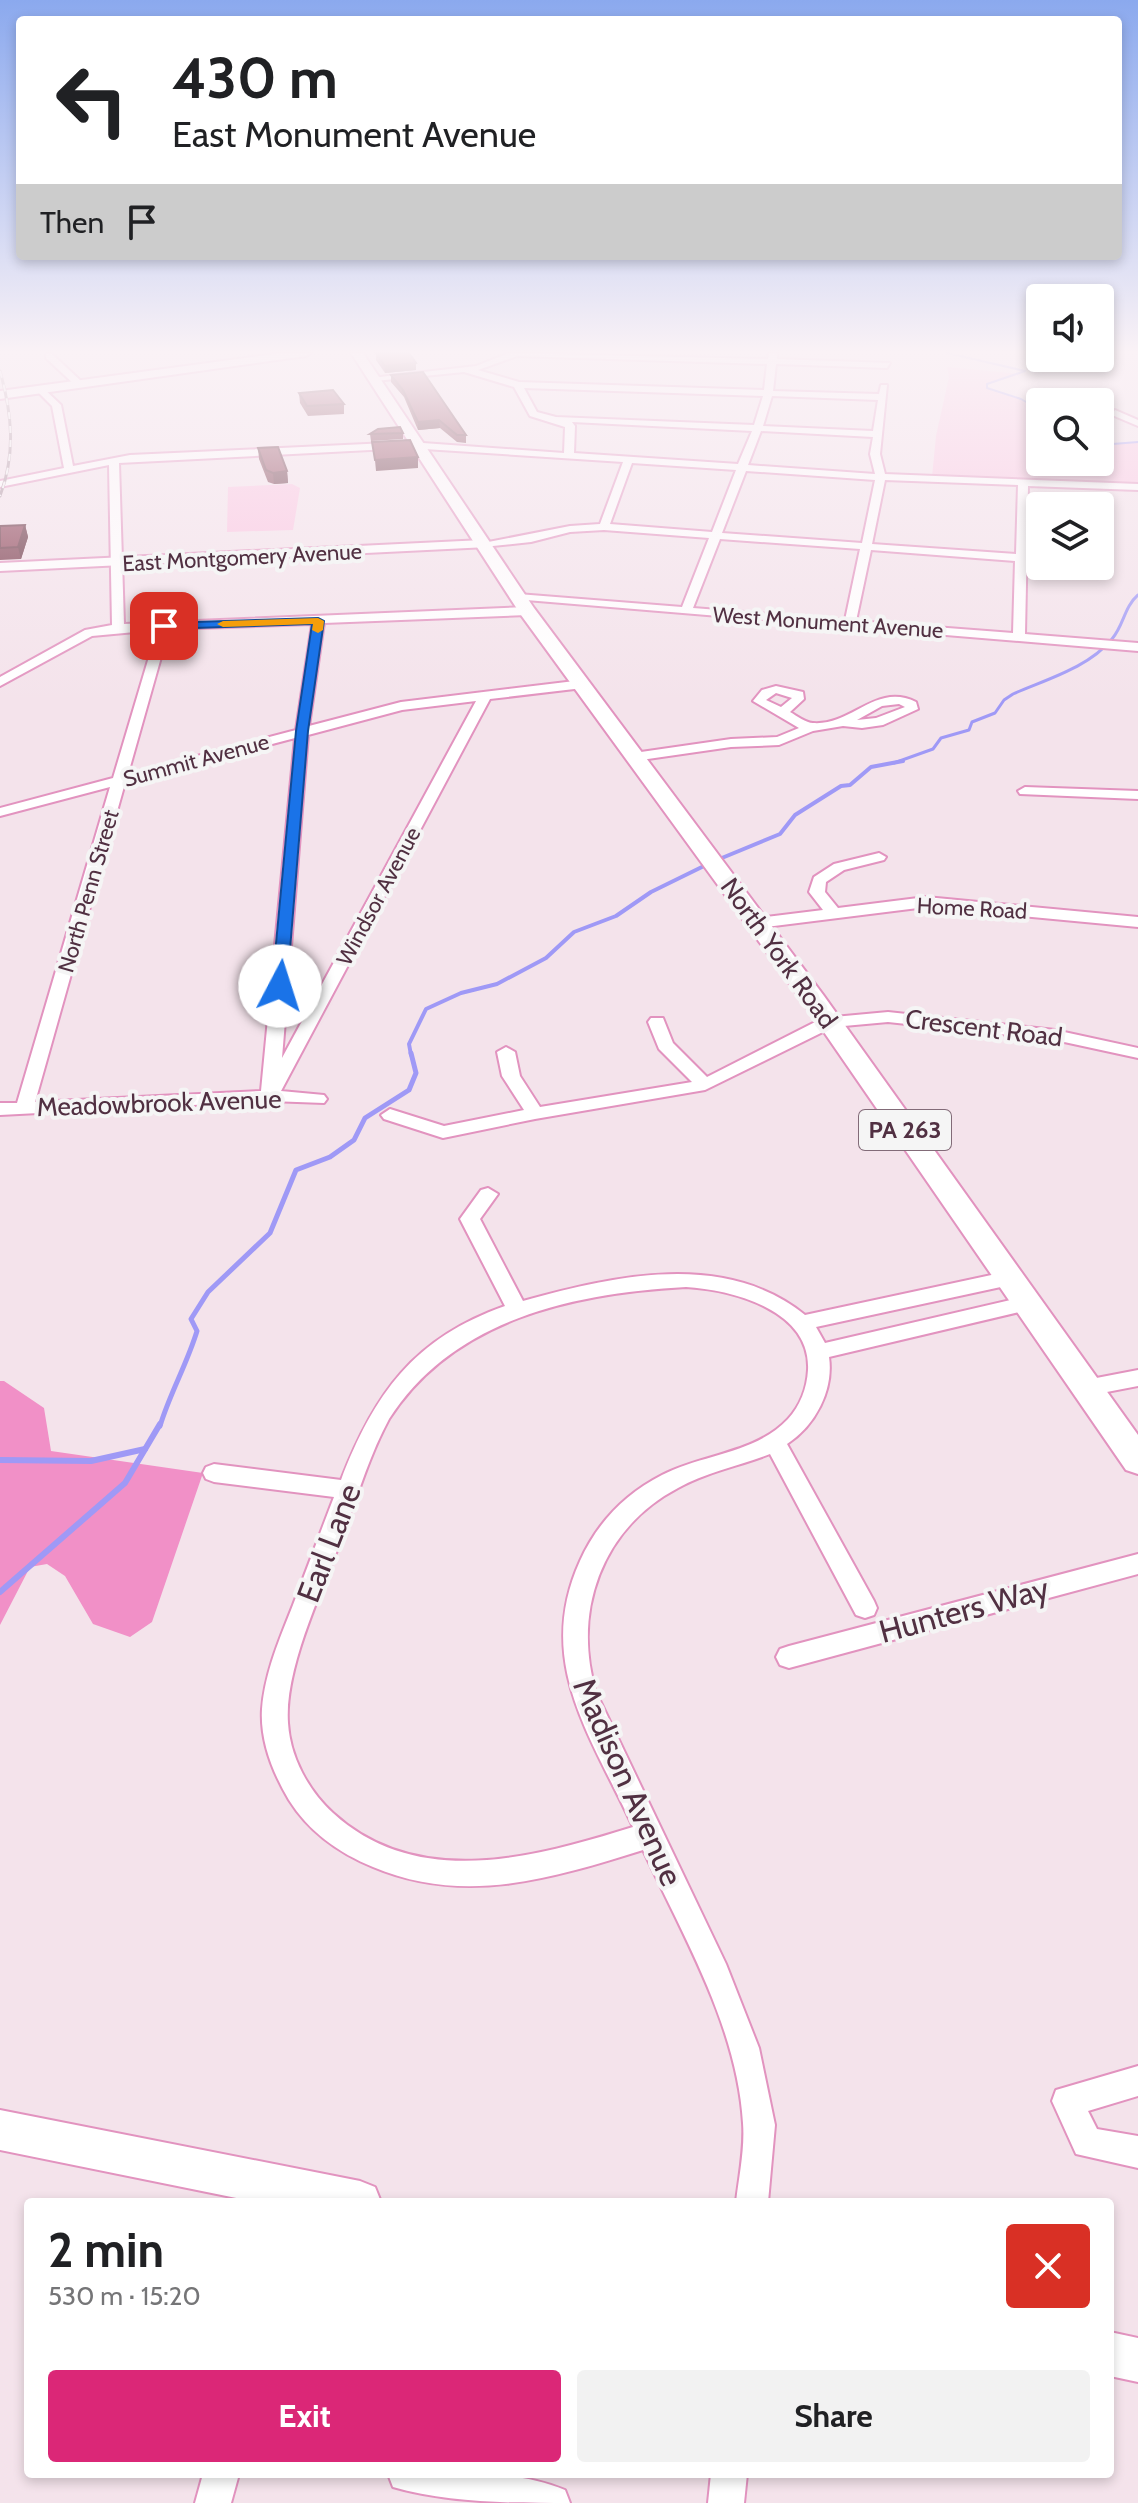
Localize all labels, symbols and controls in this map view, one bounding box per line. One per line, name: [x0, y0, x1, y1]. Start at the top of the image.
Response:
text: 430 m: [172, 44, 338, 112]
icon: left: [40, 48, 144, 152]
text: East Monument Avenue: [172, 112, 536, 156]
icon: arrive: [120, 200, 164, 244]
text: Then: [40, 204, 104, 241]
map controls: [1026, 284, 1114, 580]
button: sound: [1026, 284, 1114, 372]
button: search: [1026, 388, 1114, 476]
button: layers: [1026, 492, 1114, 580]
street label: East Montgomery Avenue: [122, 538, 362, 577]
pin: [130, 592, 198, 660]
street label: West Monument Avenue: [712, 601, 944, 644]
icon: arrive: [142, 604, 186, 648]
street label: Summit Avenue: [120, 728, 272, 793]
street label: North Penn Street: [52, 806, 125, 976]
street label: Windsor Avenue: [331, 822, 426, 970]
street label: North York Road: [714, 872, 844, 1034]
street label: Home Road: [916, 892, 1028, 925]
position arrow: [238, 944, 322, 1028]
street label: Crescent Road: [904, 1002, 1064, 1054]
street label: Meadowbrook Avenue: [36, 1083, 282, 1123]
road number: PA 263: [859, 1110, 951, 1150]
street label: Earl Lane: [288, 1478, 369, 1608]
street label: Hunters Way: [875, 1568, 1053, 1651]
street label: Madison Avenue: [565, 1672, 692, 1892]
text: 2 min: [48, 2221, 164, 2279]
button: close: [1006, 2224, 1090, 2308]
text: 530 m · 15:20: [48, 2280, 201, 2312]
button: Exit: [48, 2370, 561, 2462]
button: Share: [577, 2370, 1090, 2462]

